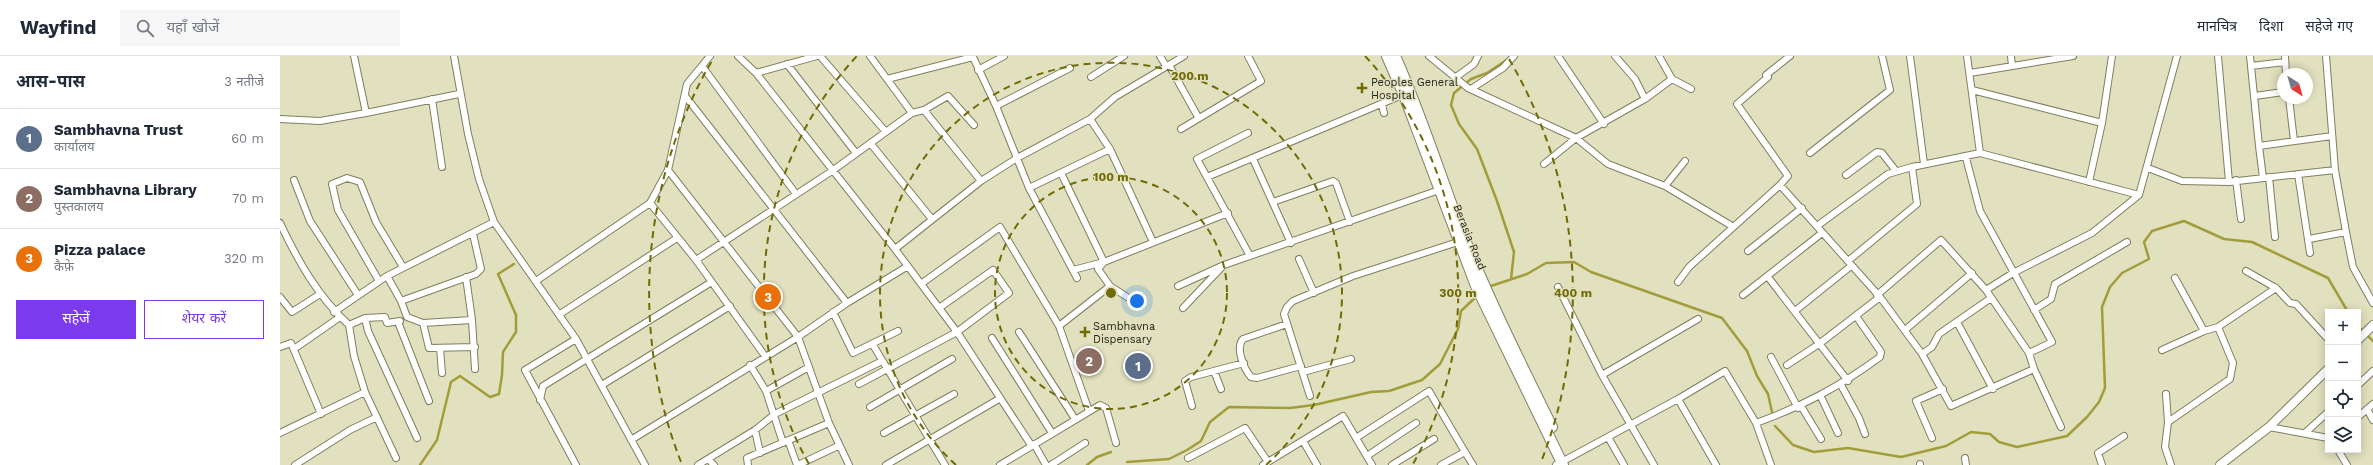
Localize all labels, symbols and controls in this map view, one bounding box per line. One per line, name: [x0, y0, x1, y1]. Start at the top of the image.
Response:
search box: [120, 10, 400, 46]
text: Wayfind: [20, 16, 96, 39]
icon: search: [134, 17, 156, 39]
text: यहाँ खोजें: [166, 18, 219, 36]
text: मानचित्र: [2197, 18, 2237, 34]
text: दिशा: [2259, 18, 2283, 34]
text: सहेजे गए: [2305, 18, 2353, 34]
north arrow: [2277, 68, 2313, 104]
text: 200 m: [1171, 69, 1209, 83]
text: आस-पास: [16, 71, 85, 91]
text: 3 नतीजे: [224, 74, 264, 89]
place label: Peoples General Hospital: [1371, 76, 1459, 102]
marker: Peoples General Hospital: [1356, 82, 1368, 94]
text: Sambhavna Trust: [54, 121, 183, 139]
text: 1: [26, 131, 32, 146]
text: 60 m: [231, 131, 264, 146]
text: कार्यालय: [54, 139, 95, 154]
text: 100 m: [1093, 170, 1129, 184]
text: Sambhavna Library: [54, 181, 197, 199]
text: 2: [25, 191, 33, 206]
text: 70 m: [232, 191, 264, 206]
text: पुस्तकालय: [54, 199, 104, 214]
street label: Berasia Road: [1451, 203, 1489, 272]
text: Pizza palace: [54, 241, 146, 259]
text: 3: [25, 251, 33, 266]
text: 320 m: [224, 251, 264, 266]
text: कैफ़े: [54, 259, 74, 274]
pin: 3: [755, 282, 781, 312]
centre of rings: [1104, 286, 1118, 300]
text: 300 m: [1439, 286, 1477, 300]
text: 400 m: [1554, 286, 1592, 300]
your location: [1127, 291, 1147, 311]
button: सहेजें: [16, 300, 136, 339]
button: शेयर करें: [144, 300, 264, 339]
map controls: [2325, 309, 2361, 453]
button: +: [2325, 309, 2361, 345]
place label: Sambhavna Dispensary: [1093, 320, 1155, 346]
marker: Sambhavna Dispensary: [1080, 327, 1090, 337]
button: −: [2325, 345, 2361, 381]
pin: 2: [1076, 346, 1102, 376]
pin: 1: [1125, 351, 1151, 381]
button: locate: [2325, 381, 2361, 417]
button: layers: [2325, 417, 2361, 453]

